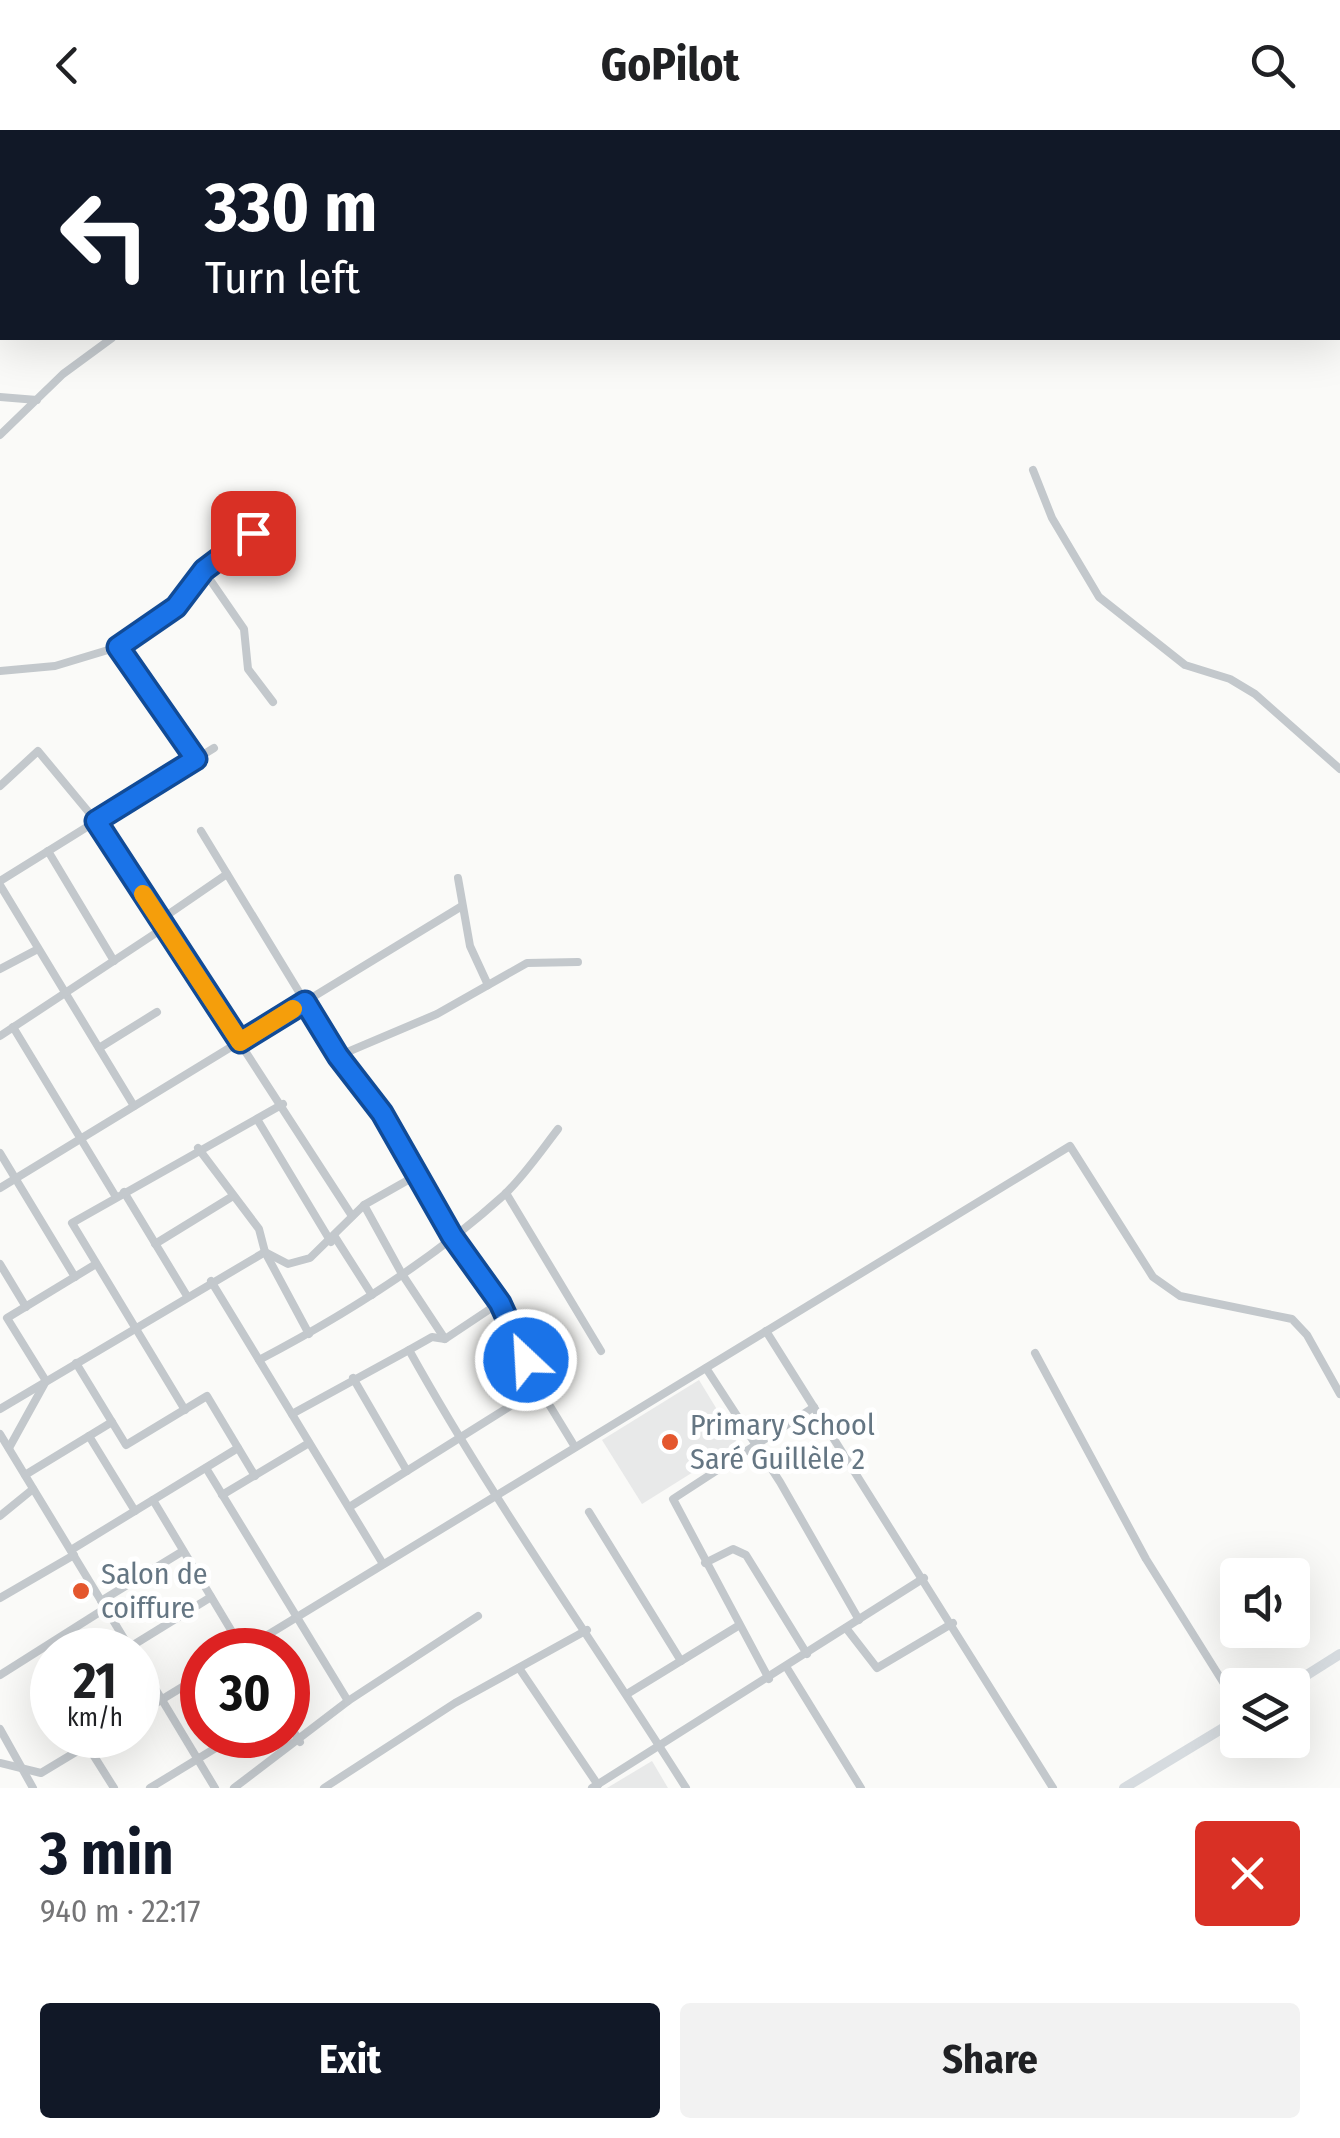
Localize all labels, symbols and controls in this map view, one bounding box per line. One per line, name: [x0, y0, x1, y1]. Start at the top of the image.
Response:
icon: back: [40, 38, 95, 93]
text: GoPilot: [601, 38, 739, 92]
icon: search: [1245, 38, 1300, 93]
text: 330 m: [205, 166, 377, 250]
icon: left: [40, 170, 170, 300]
text: Turn left: [205, 251, 360, 305]
pin: [211, 491, 296, 576]
icon: arrive: [226, 506, 281, 561]
position arrow: [474, 1308, 578, 1412]
place label: Primary School Saré Guillèle 2: [690, 1407, 875, 1477]
marker: Primary School Saré Guillèle 2: [659, 1431, 681, 1453]
place label: Salon de coiffure: [101, 1556, 208, 1626]
map controls: [1220, 1558, 1310, 1758]
button: sound: [1220, 1558, 1310, 1648]
marker: Salon de coiffure: [70, 1580, 92, 1602]
speed limit sign: 30: [180, 1628, 310, 1758]
text: 21: [73, 1651, 117, 1711]
button: layers: [1220, 1668, 1310, 1758]
text: km/h: [67, 1703, 123, 1733]
text: 3 min: [40, 1818, 174, 1890]
button: close: [1195, 1821, 1300, 1926]
text: 940 m · 22:17: [40, 1892, 201, 1930]
button: Exit: [40, 2003, 660, 2118]
button: Share: [680, 2003, 1300, 2118]

